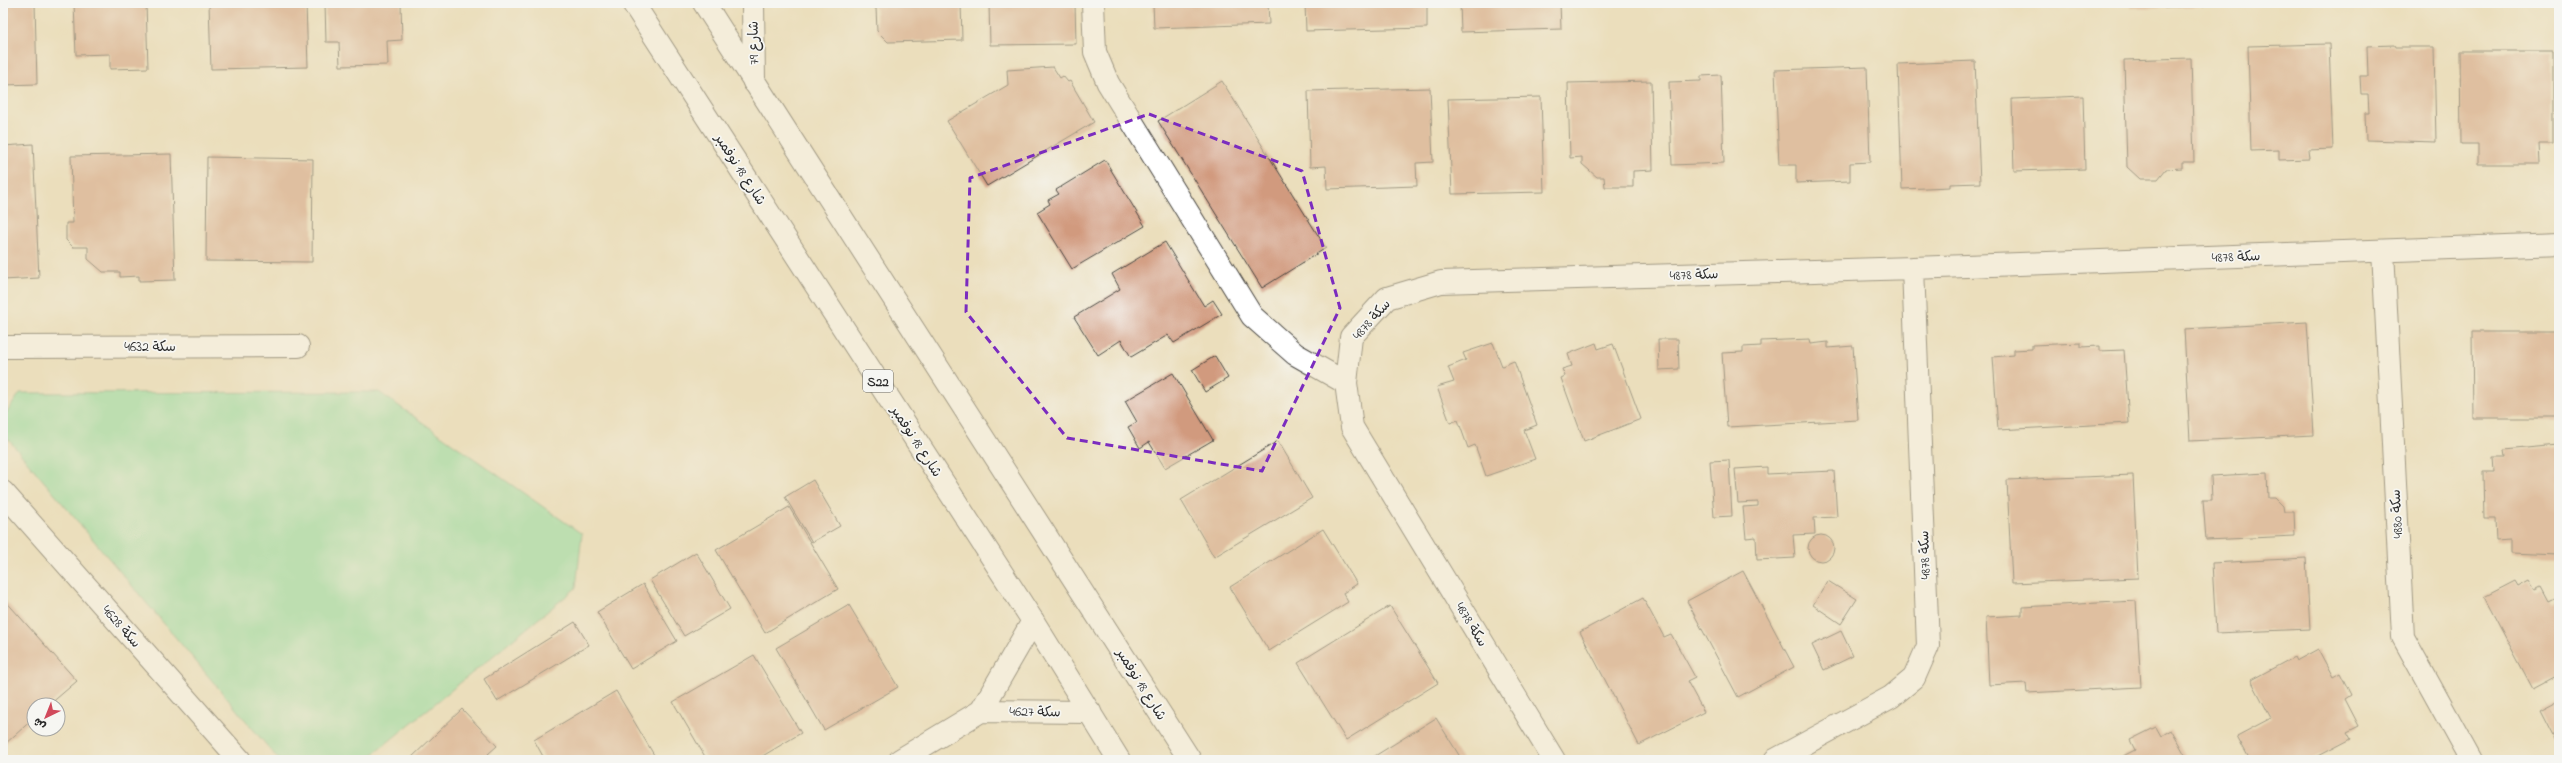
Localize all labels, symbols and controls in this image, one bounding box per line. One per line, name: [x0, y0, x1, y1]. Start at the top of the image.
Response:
street label: 79 شارع: [744, 21, 765, 65]
street label: شارع 18 نوفمبر: [708, 129, 771, 210]
street label: سكة 4878: [2211, 246, 2261, 269]
street label: سكة 4878: [1669, 264, 1719, 287]
street label: سكة 4878: [1348, 295, 1396, 345]
street label: سكة 4632: [124, 337, 176, 358]
road number: S22: [863, 370, 893, 392]
street label: شارع 18 نوفمبر: [884, 401, 947, 482]
street label: سكة 4880: [2386, 489, 2409, 539]
street label: سكة 4878: [1914, 530, 1937, 580]
street label: سكة 4878: [1449, 598, 1492, 651]
street label: سكة 4628: [96, 601, 146, 653]
street label: شارع 18 نوفمبر: [1110, 644, 1171, 725]
north arrow: [26, 697, 66, 737]
street label: سكة 4627: [1009, 702, 1061, 723]
text: ش: [30, 714, 50, 734]

